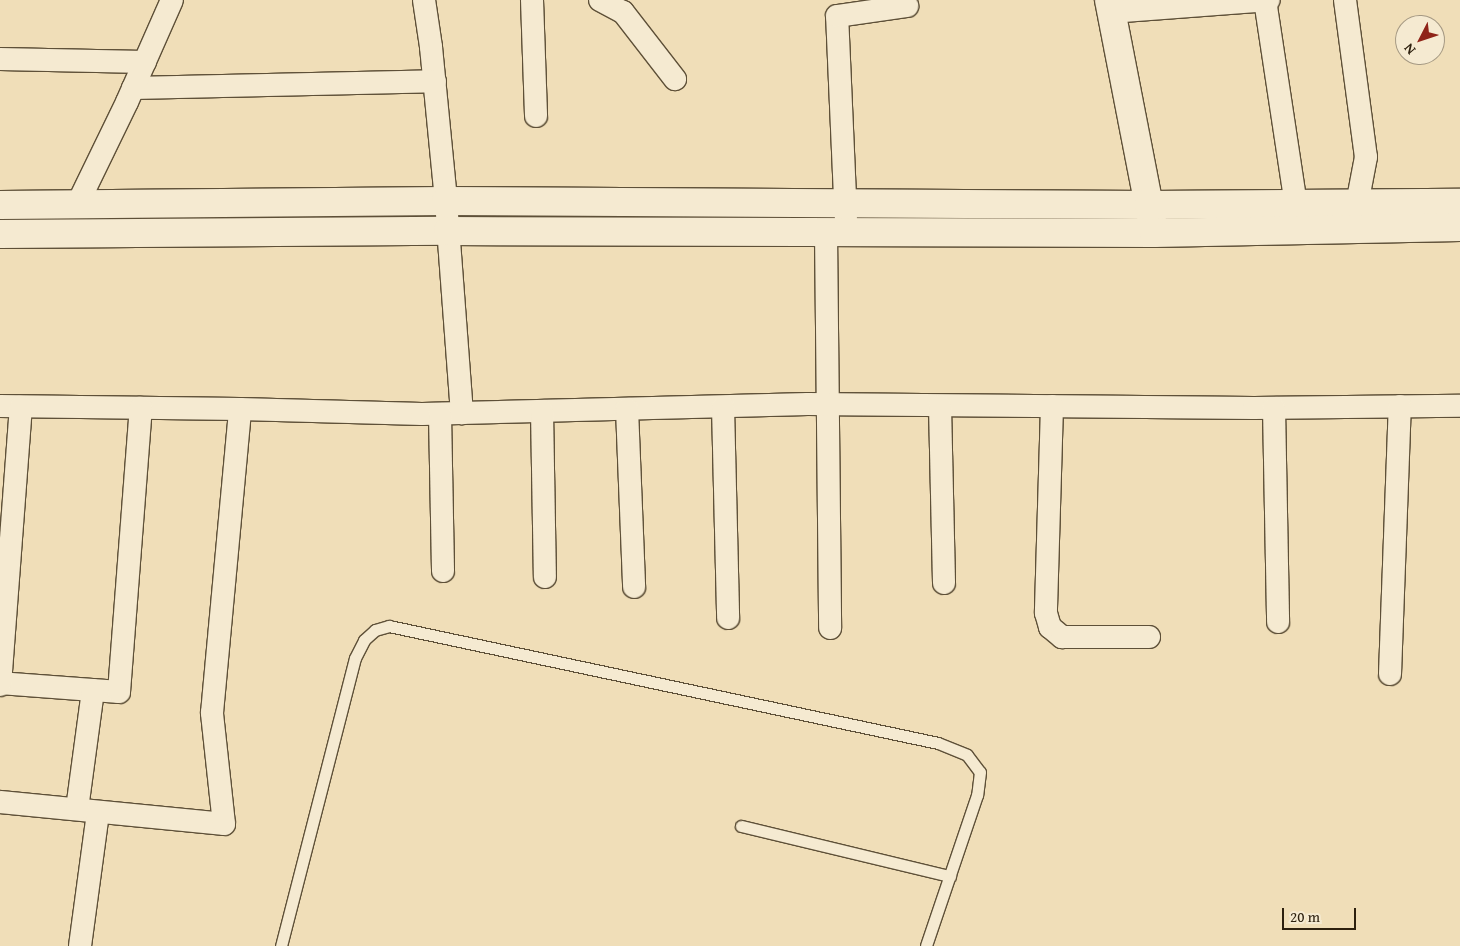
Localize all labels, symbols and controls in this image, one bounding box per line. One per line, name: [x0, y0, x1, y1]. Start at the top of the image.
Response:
north arrow: [1395, 15, 1445, 65]
text: N: [1399, 39, 1420, 59]
scale bar: [1285, 898, 1359, 930]
text: 20 m: [1290, 906, 1320, 927]

